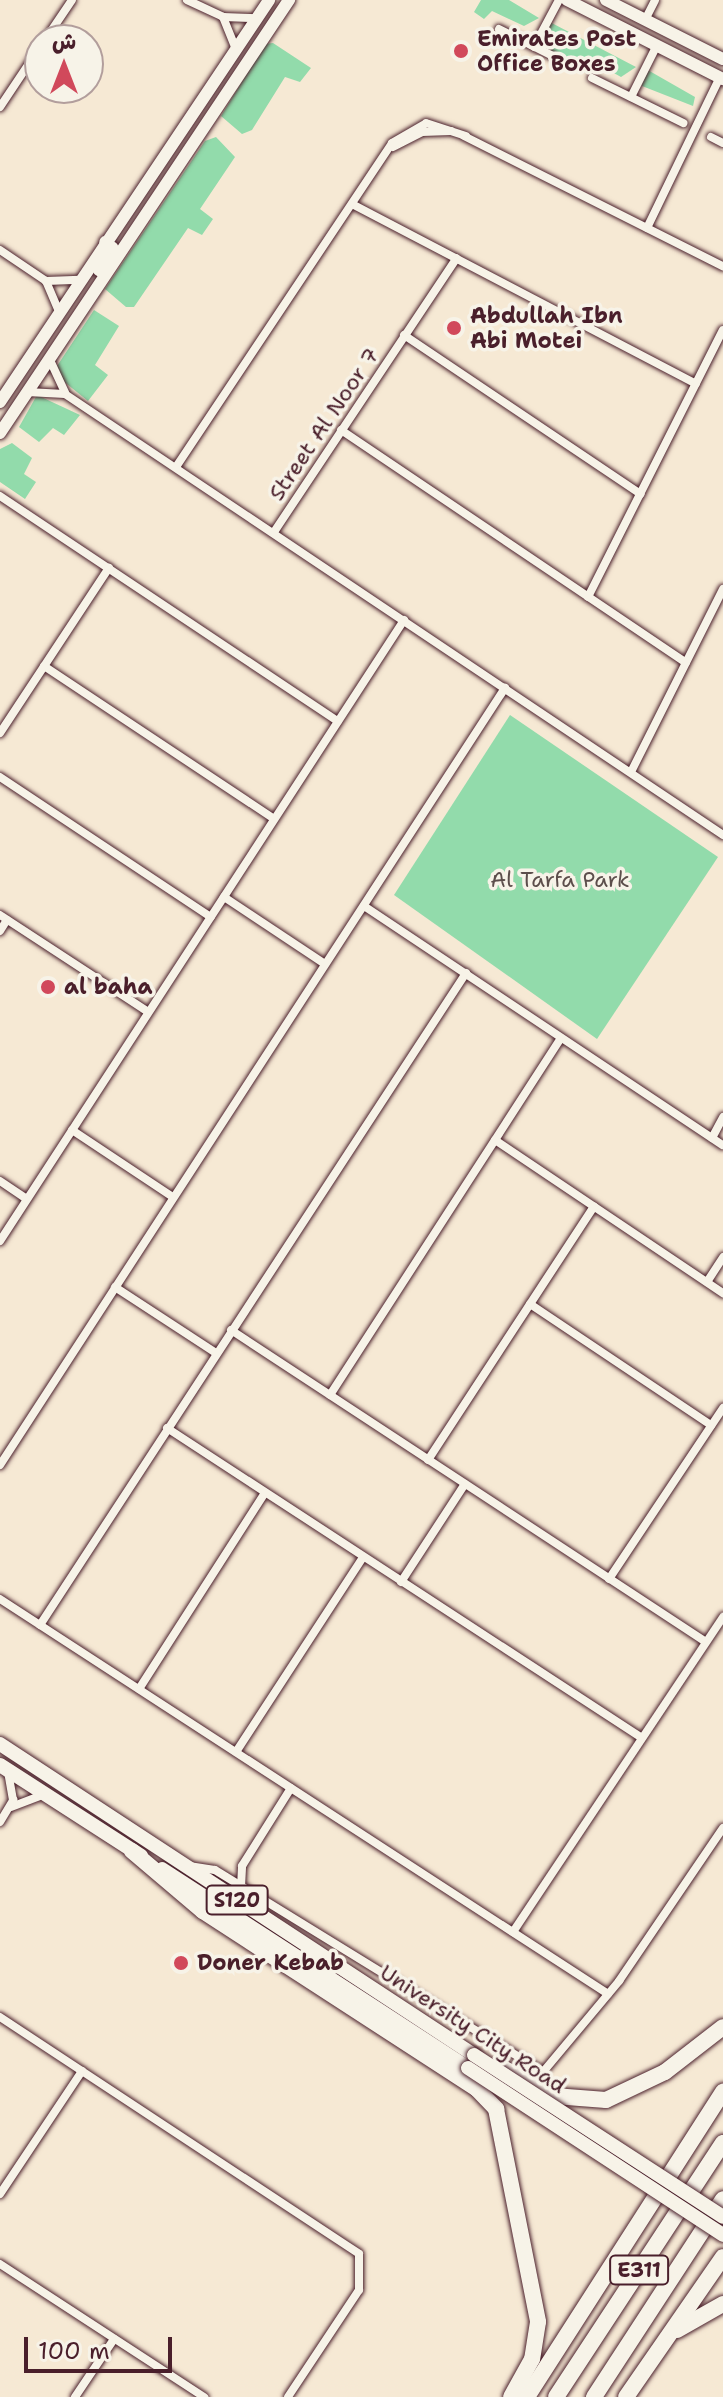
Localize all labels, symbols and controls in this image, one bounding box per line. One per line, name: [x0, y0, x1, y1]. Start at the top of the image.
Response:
north arrow: [24, 24, 104, 104]
place label: Emirates Post Office Boxes: [477, 25, 636, 76]
text: ش: [52, 27, 76, 56]
marker: Emirates Post Office Boxes: [452, 42, 470, 60]
place label: Abdullah Ibn Abi Motei: [470, 302, 623, 354]
marker: Abdullah Ibn Abi Motei: [445, 319, 463, 337]
street label: Street Al Noor 7: [263, 343, 385, 505]
park label: Al Tarfa Park: [490, 867, 630, 893]
place label: al baha: [64, 974, 152, 1000]
marker: al baha: [39, 978, 57, 996]
road number: S120: [205, 1884, 269, 1916]
place label: Doner Kebab: [197, 1950, 344, 1976]
marker: Doner Kebab: [172, 1954, 190, 1972]
street label: University City Road: [375, 1959, 571, 2099]
road number: E311: [609, 2254, 669, 2286]
scale bar: [28, 2321, 176, 2371]
text: 100 m: [38, 2335, 110, 2367]

